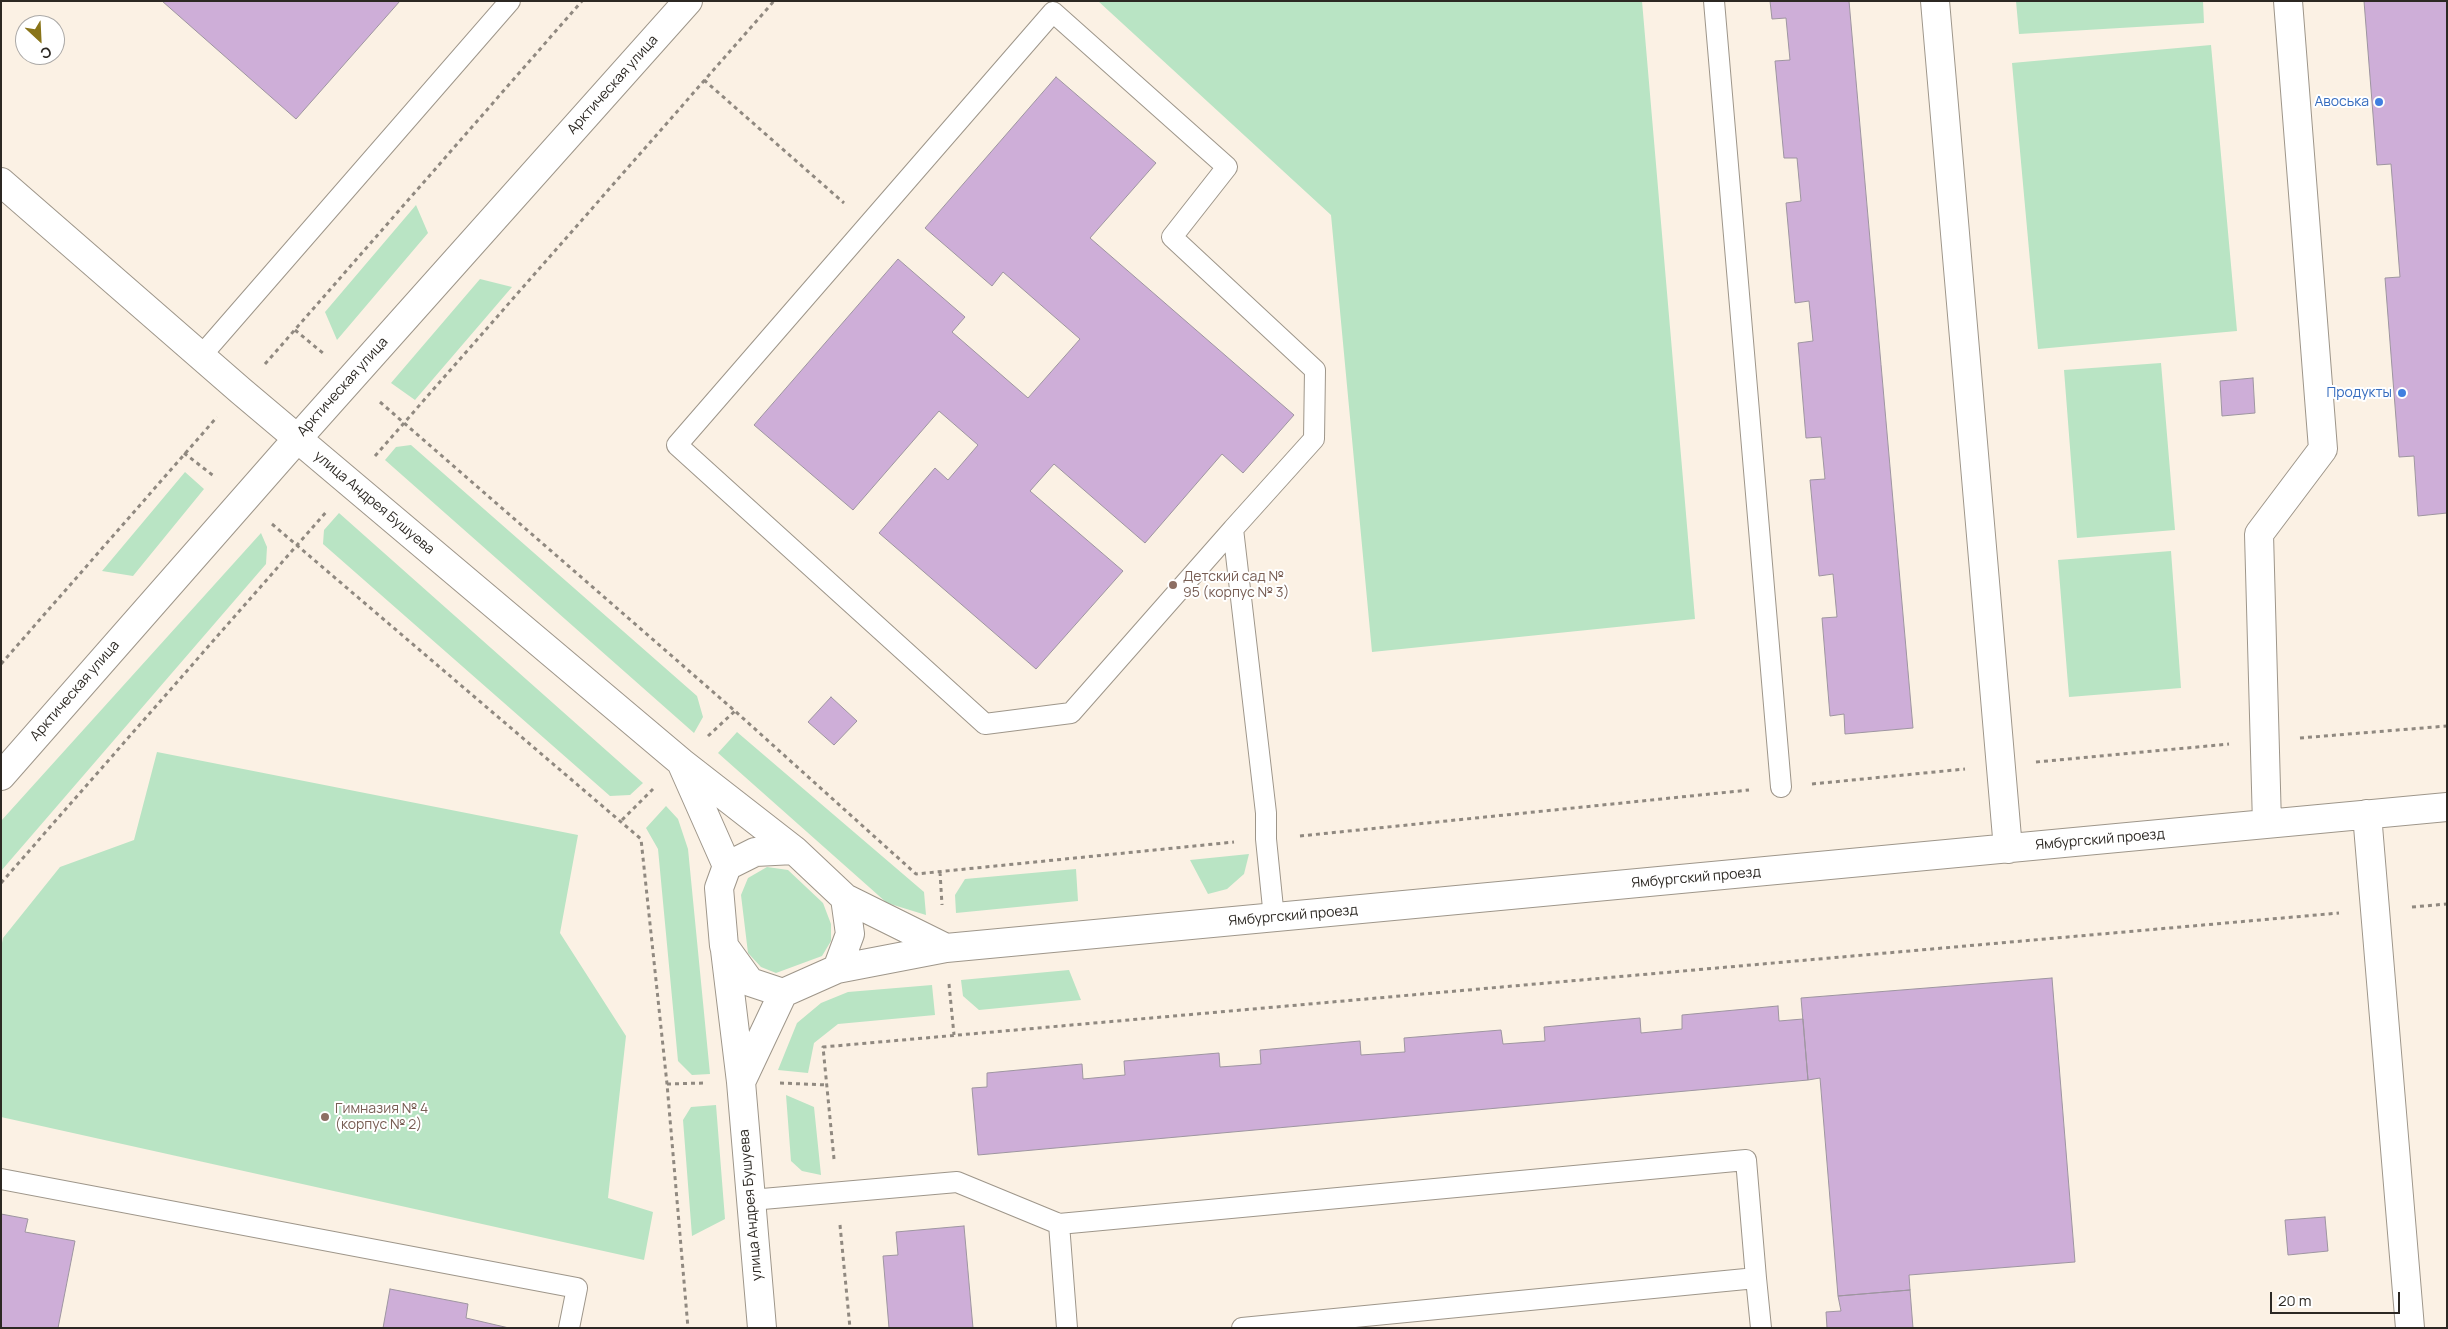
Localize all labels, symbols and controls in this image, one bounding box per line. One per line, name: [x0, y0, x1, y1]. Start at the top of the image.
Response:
north arrow: [15, 15, 65, 65]
street label: Арктическая улица: [564, 32, 662, 138]
text: С: [37, 42, 55, 64]
place label: Авоська: [2314, 94, 2369, 110]
marker: Авоська: [2373, 96, 2385, 108]
street label: Арктическая улица: [294, 334, 392, 440]
place label: Продукты: [2327, 385, 2392, 401]
marker: Продукты: [2396, 387, 2408, 399]
street label: улица Андрея Бушуева: [310, 448, 438, 558]
place label: Детский сад № 95 (корпус № 3): [1183, 569, 1290, 602]
marker: Детский сад № 95 (корпус № 3): [1167, 579, 1179, 591]
street label: Арктическая улица: [27, 637, 123, 745]
street label: Ямбургский проезд: [2035, 826, 2165, 854]
street label: Ямбургский проезд: [1631, 864, 1761, 892]
street label: Ямбургский проезд: [1228, 902, 1358, 930]
place label: Гимназия № 4 (корпус № 2): [335, 1101, 428, 1134]
marker: Гимназия № 4 (корпус № 2): [319, 1111, 331, 1123]
street label: улица Андрея Бушуева: [736, 1129, 766, 1281]
scale bar: [2273, 1282, 2403, 1314]
text: 20 m: [2278, 1290, 2311, 1311]

